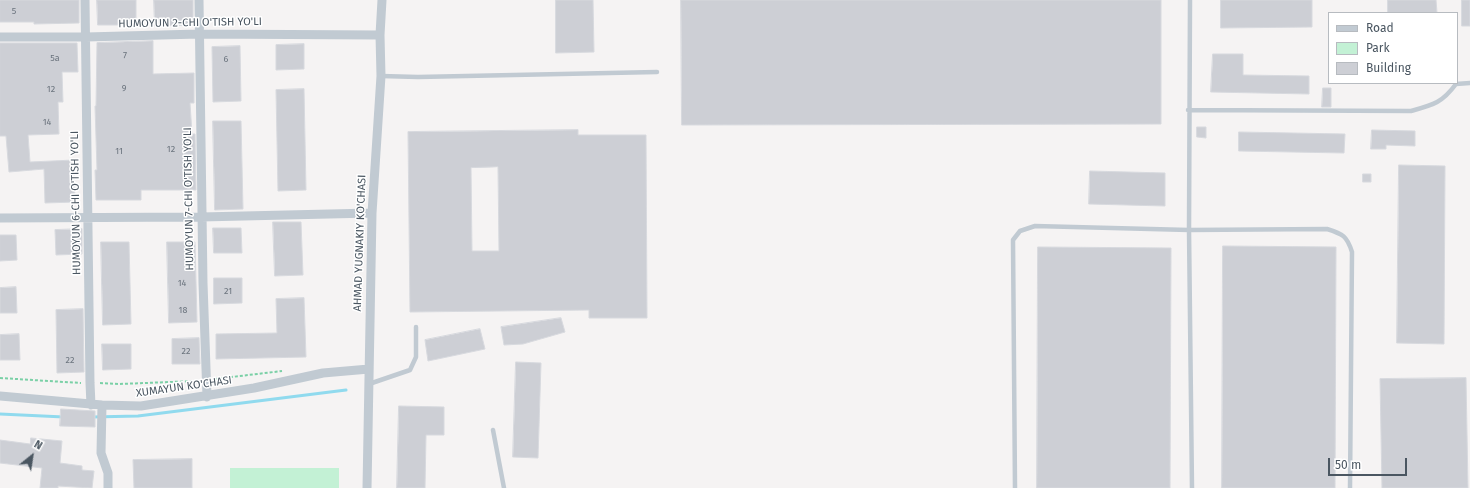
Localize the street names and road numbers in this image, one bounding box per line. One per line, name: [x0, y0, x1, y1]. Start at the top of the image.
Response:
street label: HUMOYUN 2-CHI O'TISH YO'LI: [118, 15, 262, 31]
street label: HUMOYUN 7-CHI O'TISH YO'LI: [181, 127, 197, 271]
street label: HUMOYUN 6-CHI O'TISH YO'LI: [68, 131, 84, 275]
street label: AHMAD YUGNAKIY KO'CHASI: [351, 174, 369, 312]
street label: XUMAYUN KO'CHASI: [135, 374, 233, 400]

